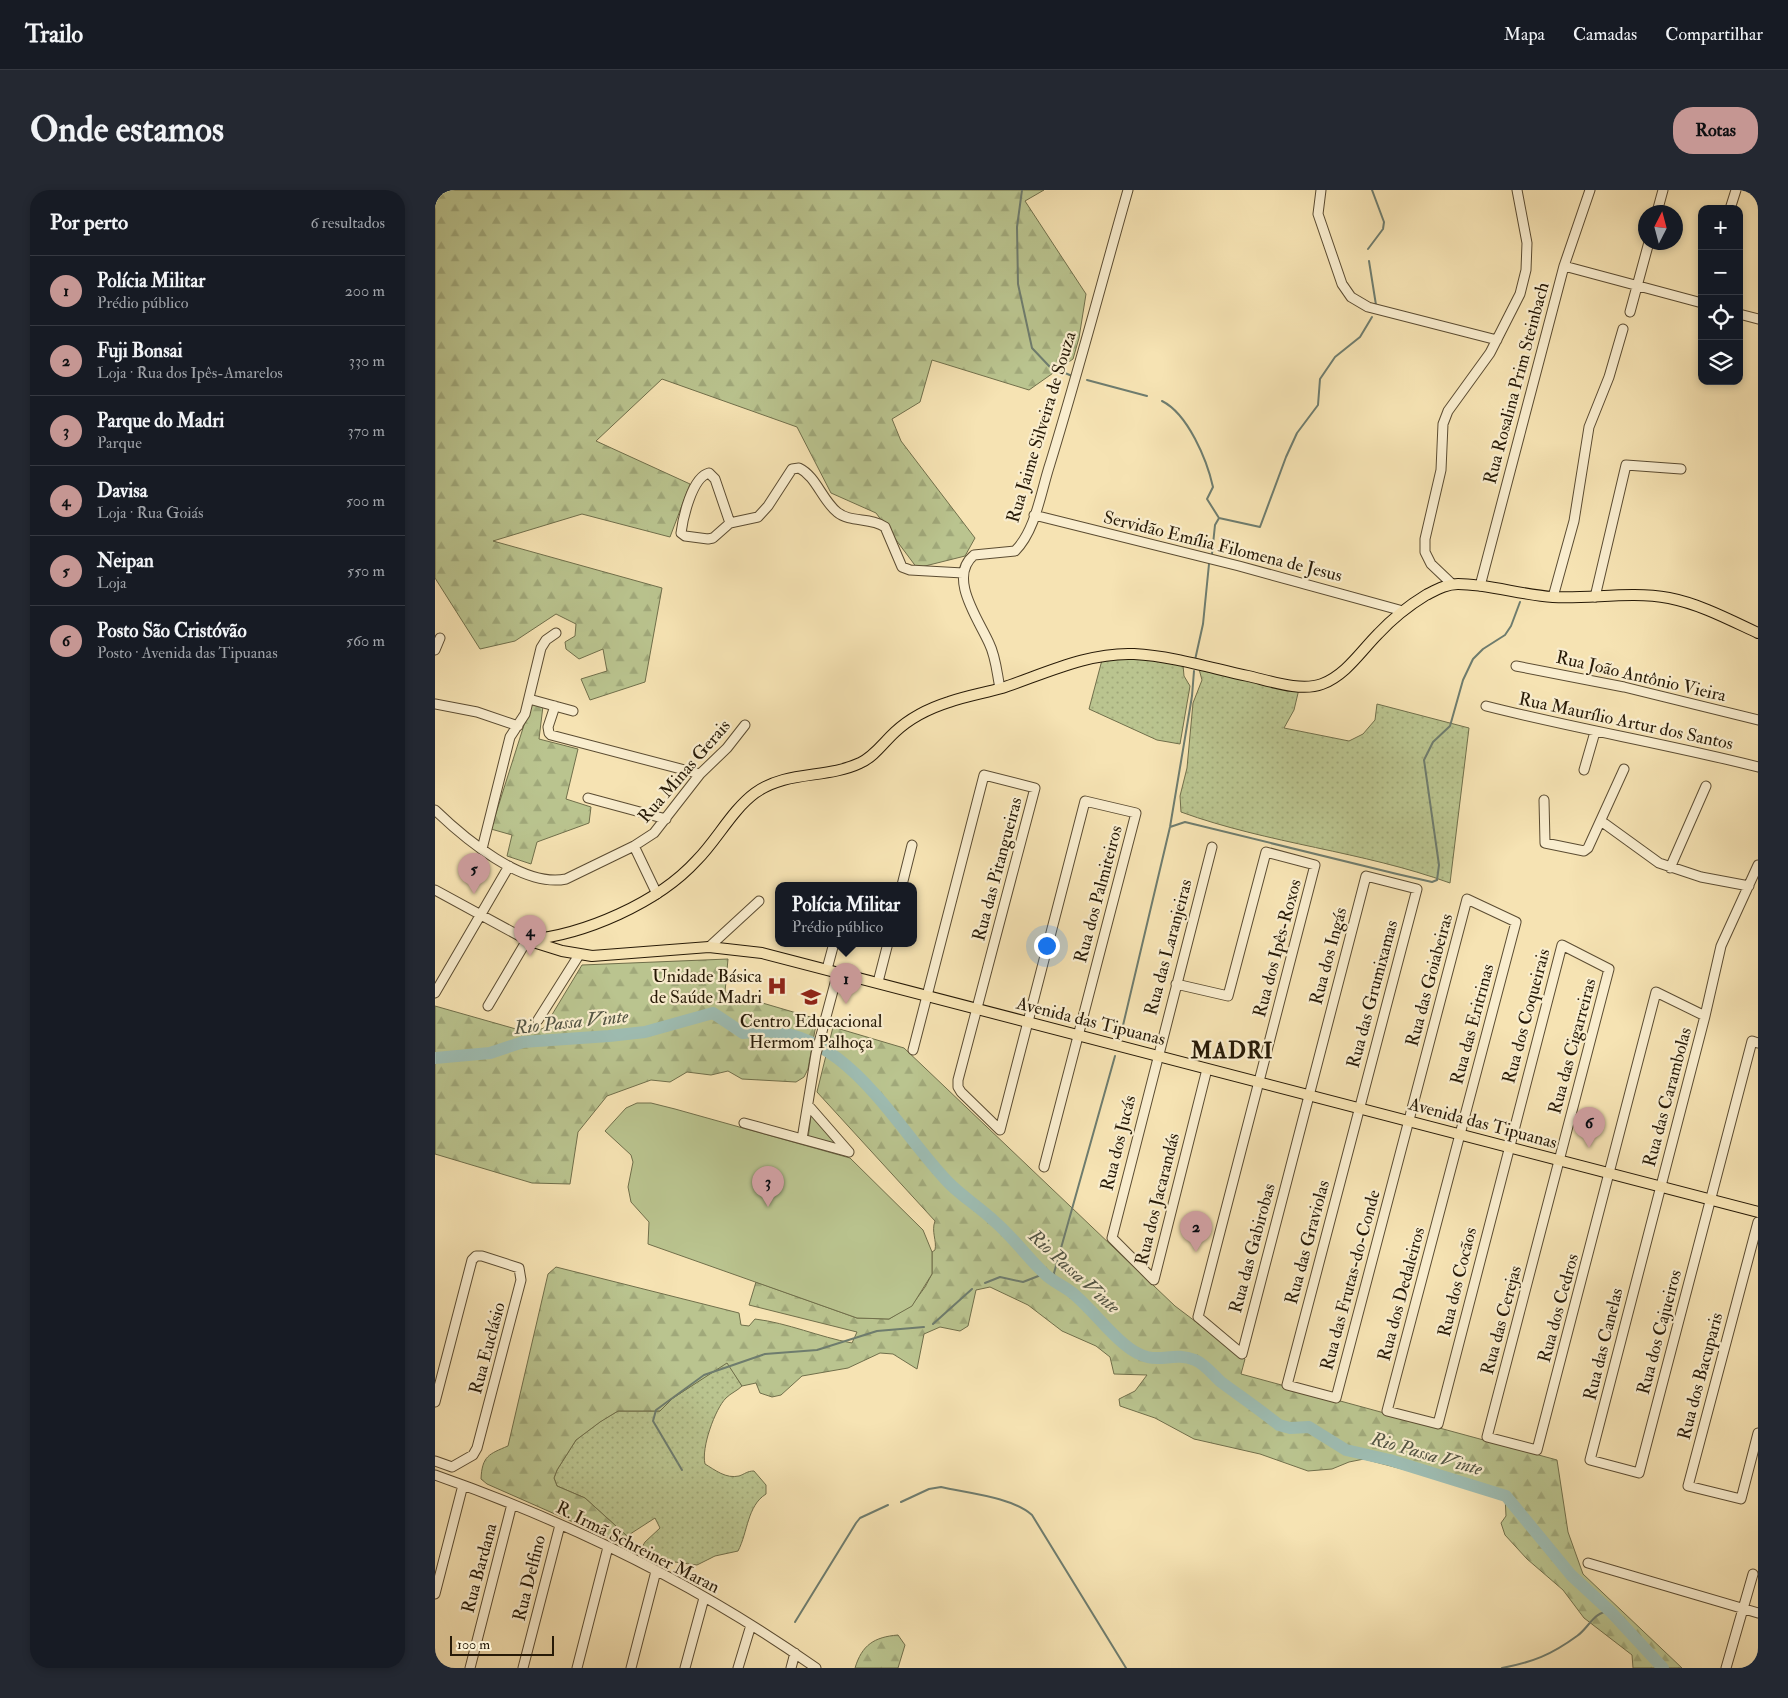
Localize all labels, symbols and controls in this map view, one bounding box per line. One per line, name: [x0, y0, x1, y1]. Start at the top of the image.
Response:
text: Trailo: [25, 19, 83, 50]
text: Mapa: [1504, 23, 1545, 46]
text: Camadas: [1573, 23, 1637, 46]
text: Compartilhar: [1665, 23, 1763, 46]
button: Rotas: [1673, 107, 1758, 154]
text: Onde estamos: [30, 108, 224, 152]
north arrow: [1638, 205, 1683, 250]
map controls: [1698, 205, 1743, 385]
button: +: [1698, 205, 1743, 250]
text: Por perto: [50, 209, 128, 236]
text: 6 resultados: [310, 213, 385, 233]
button: −: [1698, 250, 1743, 295]
text: Polícia Militar: [97, 269, 205, 293]
street label: Rua Rosalina Prim Steinbach: [1478, 279, 1555, 487]
text: 1: [63, 281, 69, 301]
text: 200 m: [345, 281, 385, 301]
text: Prédio público: [97, 293, 188, 313]
button: locate: [1698, 295, 1743, 340]
street label: Rua Jaime Silveira de Souza: [1001, 328, 1082, 526]
text: Fuji Bonsai: [97, 339, 183, 363]
button: layers: [1698, 340, 1743, 385]
text: 2: [62, 351, 70, 371]
text: 330 m: [349, 351, 385, 371]
text: Loja · Rua dos Ipês-Amarelos: [97, 363, 283, 383]
text: Parque do Madri: [97, 409, 224, 433]
text: 3: [63, 421, 69, 441]
text: 370 m: [348, 421, 385, 441]
text: Parque: [97, 433, 142, 453]
text: Davisa: [97, 479, 148, 503]
text: 4: [62, 491, 70, 511]
text: 500 m: [346, 491, 385, 511]
text: Loja · Rua Goiás: [97, 503, 203, 523]
street label: Servidão Emília Filomena de Jesus: [1101, 506, 1345, 587]
text: Neipan: [97, 549, 154, 573]
text: 5: [62, 561, 70, 581]
text: 550 m: [347, 561, 385, 581]
text: Loja: [97, 573, 127, 593]
text: Posto São Cristóvão: [97, 619, 247, 643]
text: 6: [62, 631, 70, 651]
text: 560 m: [346, 631, 385, 651]
text: Posto · Avenida das Tipuanas: [97, 643, 278, 663]
street label: Rua João Antônio Vieira: [1554, 646, 1729, 707]
street label: Rua Maurílio Artur dos Santos: [1516, 687, 1735, 755]
street label: Rua Minas Gerais: [633, 715, 736, 828]
street label: Rua das Pitangueiras: [967, 795, 1028, 944]
street label: Rua dos Palmiteiros: [1069, 823, 1128, 965]
pin: 5: [458, 853, 490, 894]
street label: Rua das Laranjeiras: [1139, 877, 1198, 1018]
street label: Rua dos Ipês-Roxos: [1248, 877, 1307, 1020]
popup: [775, 882, 917, 947]
text: Polícia Militar: [792, 893, 900, 917]
street label: Rua dos Ingás: [1304, 905, 1352, 1007]
street label: Rua das Goiabeiras: [1401, 911, 1458, 1049]
pin: 4: [514, 915, 546, 956]
text: Prédio público: [792, 917, 883, 937]
street label: Rua das Grumixamas: [1342, 918, 1403, 1071]
your location: [1034, 933, 1060, 959]
street label: Rua dos Coqueirais: [1497, 946, 1556, 1086]
street label: Rua das Eritrinas: [1445, 961, 1500, 1087]
pin: 1: [830, 963, 862, 1004]
place label: Unidade Básica de Saúde Madri: [650, 965, 763, 1009]
hospital icon: Unidade Básica de Saúde Madri: [766, 975, 788, 997]
street label: Rua das Cigarreiras: [1543, 976, 1602, 1116]
school or university icon: Centro Educacional Hermom Palhoça: [800, 986, 822, 1008]
street label: Avenida das Tipuanas: [1013, 992, 1168, 1051]
water label: Rio Passa Vinte: [512, 1004, 630, 1040]
place label: Centro Educacional Hermom Palhoça: [740, 1010, 883, 1054]
street label: Rua das Carambolas: [1638, 1025, 1697, 1169]
district label: MADRI: [1190, 1037, 1273, 1065]
street label: Avenida das Tipuanas: [1405, 1092, 1560, 1154]
street label: Rua dos Jucás: [1096, 1093, 1141, 1193]
pin: 6: [1573, 1107, 1605, 1148]
street label: Rua dos Jacarandás: [1130, 1131, 1185, 1268]
pin: 3: [752, 1166, 784, 1207]
street label: Rua das Graviolas: [1280, 1178, 1335, 1307]
street label: Rua das Gabirobas: [1224, 1181, 1281, 1315]
street label: Rua das Frutas-do-Conde: [1315, 1187, 1386, 1373]
pin: 2: [1180, 1211, 1212, 1252]
water label: Rio Passa Vinte: [1023, 1224, 1125, 1319]
street label: Rua dos Dedaleiros: [1373, 1225, 1430, 1364]
street label: Rua dos Cocãos: [1433, 1225, 1482, 1339]
street label: Rua dos Cedros: [1533, 1251, 1584, 1365]
street label: Rua das Cerejas: [1476, 1263, 1527, 1377]
street label: Rua dos Cajueiros: [1632, 1267, 1687, 1397]
street label: Rua das Canelas: [1578, 1286, 1629, 1403]
street label: Rua Euclásio: [464, 1299, 511, 1397]
street label: Rua dos Bacuparis: [1672, 1310, 1728, 1442]
water label: Rio Passa Vinte: [1367, 1426, 1486, 1481]
street label: R. Irmã Schreiner Maran: [552, 1496, 724, 1599]
street label: Rua Bardana: [456, 1520, 503, 1616]
street label: Rua Delfino: [508, 1532, 551, 1624]
scale bar: [450, 1633, 554, 1656]
text: 100 m: [457, 1636, 490, 1653]

